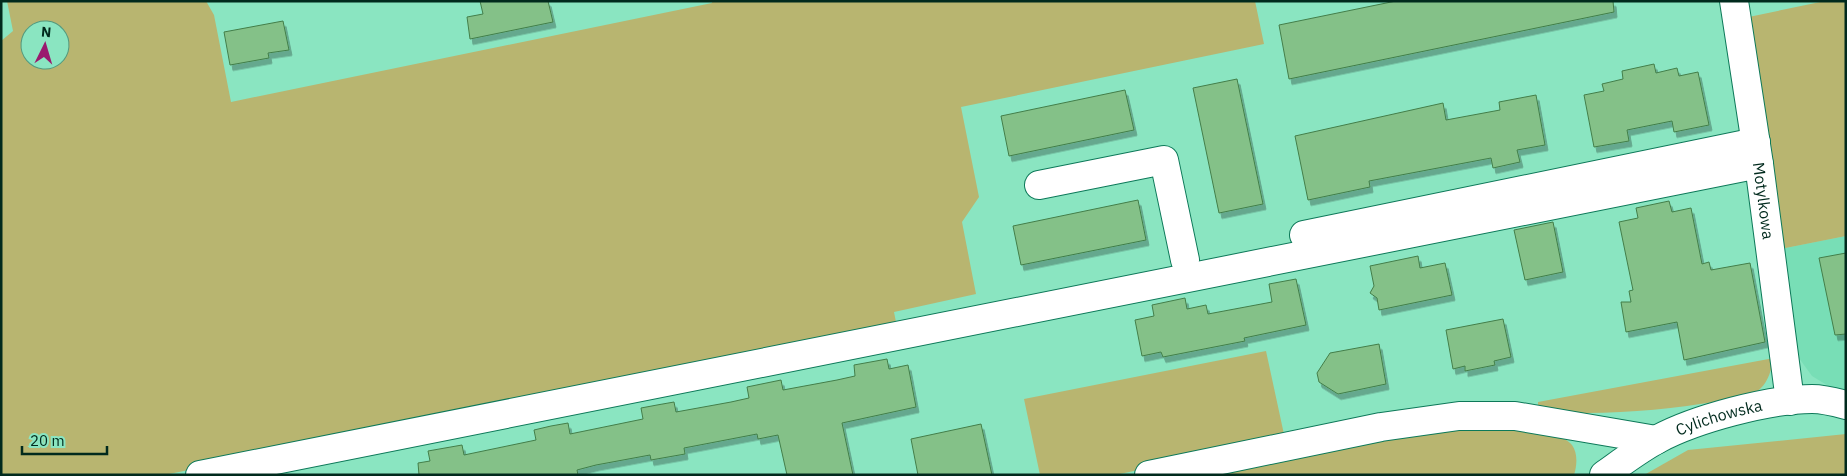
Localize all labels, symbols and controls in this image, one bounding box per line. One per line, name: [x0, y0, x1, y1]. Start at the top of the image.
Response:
north arrow: [20, 20, 70, 70]
text: N: [40, 23, 52, 41]
street label: Motylkowa: [1749, 161, 1779, 241]
street label: Cylichowska: [1672, 395, 1764, 440]
scale bar: [22, 424, 108, 456]
text: 20 m: [30, 431, 65, 450]

